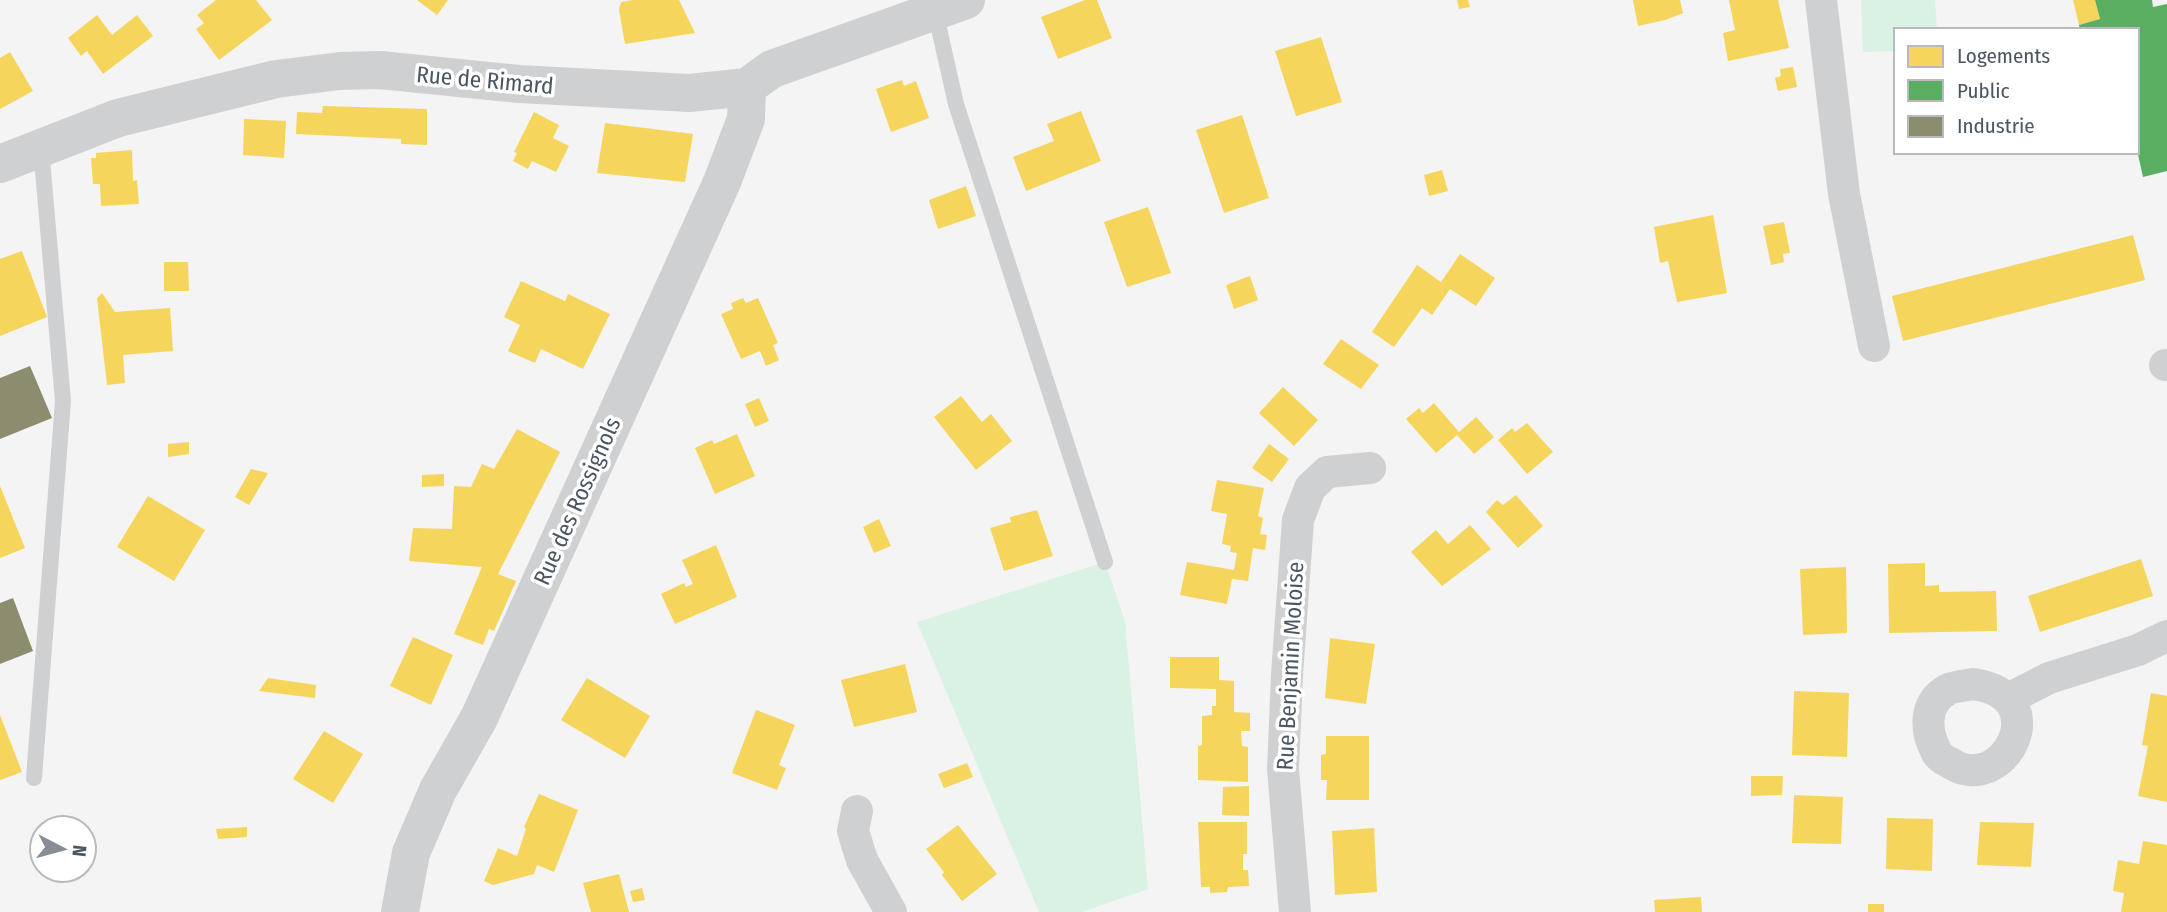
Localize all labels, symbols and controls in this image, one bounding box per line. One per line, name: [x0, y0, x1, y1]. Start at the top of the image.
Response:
legend: [1894, 28, 2139, 154]
text: Logements: [1957, 43, 2050, 69]
street label: Rue de Rimard: [415, 60, 555, 100]
text: Public: [1957, 78, 2009, 104]
text: Industrie: [1957, 113, 2035, 139]
street label: Rue des Rossignols: [527, 413, 627, 589]
street label: Rue Benjamin Moloise: [1271, 561, 1309, 771]
north arrow: [28, 814, 98, 884]
text: N: [67, 844, 91, 858]

